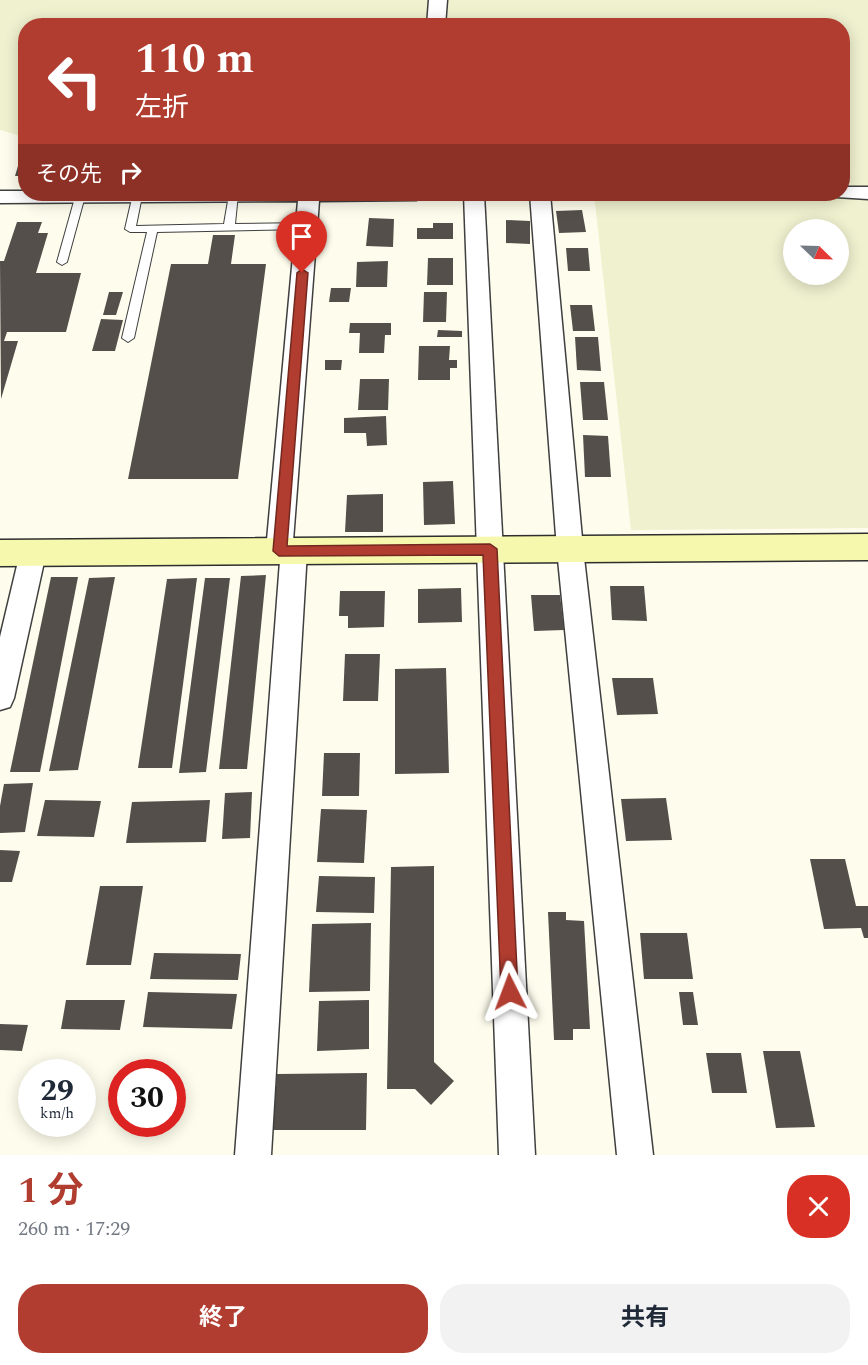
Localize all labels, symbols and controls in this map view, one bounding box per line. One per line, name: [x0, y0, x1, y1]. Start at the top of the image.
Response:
text: 110 m: [135, 28, 254, 91]
icon: left: [36, 42, 114, 120]
text: 左折: [135, 87, 189, 129]
icon: right: [114, 156, 147, 189]
text: その先: [36, 158, 102, 191]
pin: [276, 211, 327, 273]
north arrow: [783, 219, 849, 285]
map controls: [783, 219, 849, 285]
icon: arrive: [285, 220, 318, 253]
position arrow: [478, 960, 542, 1024]
speed limit sign: 30: [108, 1059, 186, 1137]
text: 29: [40, 1068, 74, 1114]
text: km/h: [40, 1102, 74, 1125]
text: 1 分: [18, 1164, 83, 1219]
button: close: [787, 1175, 850, 1238]
text: 260 m · 17:29: [18, 1214, 130, 1244]
button: 終了: [18, 1284, 428, 1353]
button: 共有: [440, 1284, 850, 1353]

